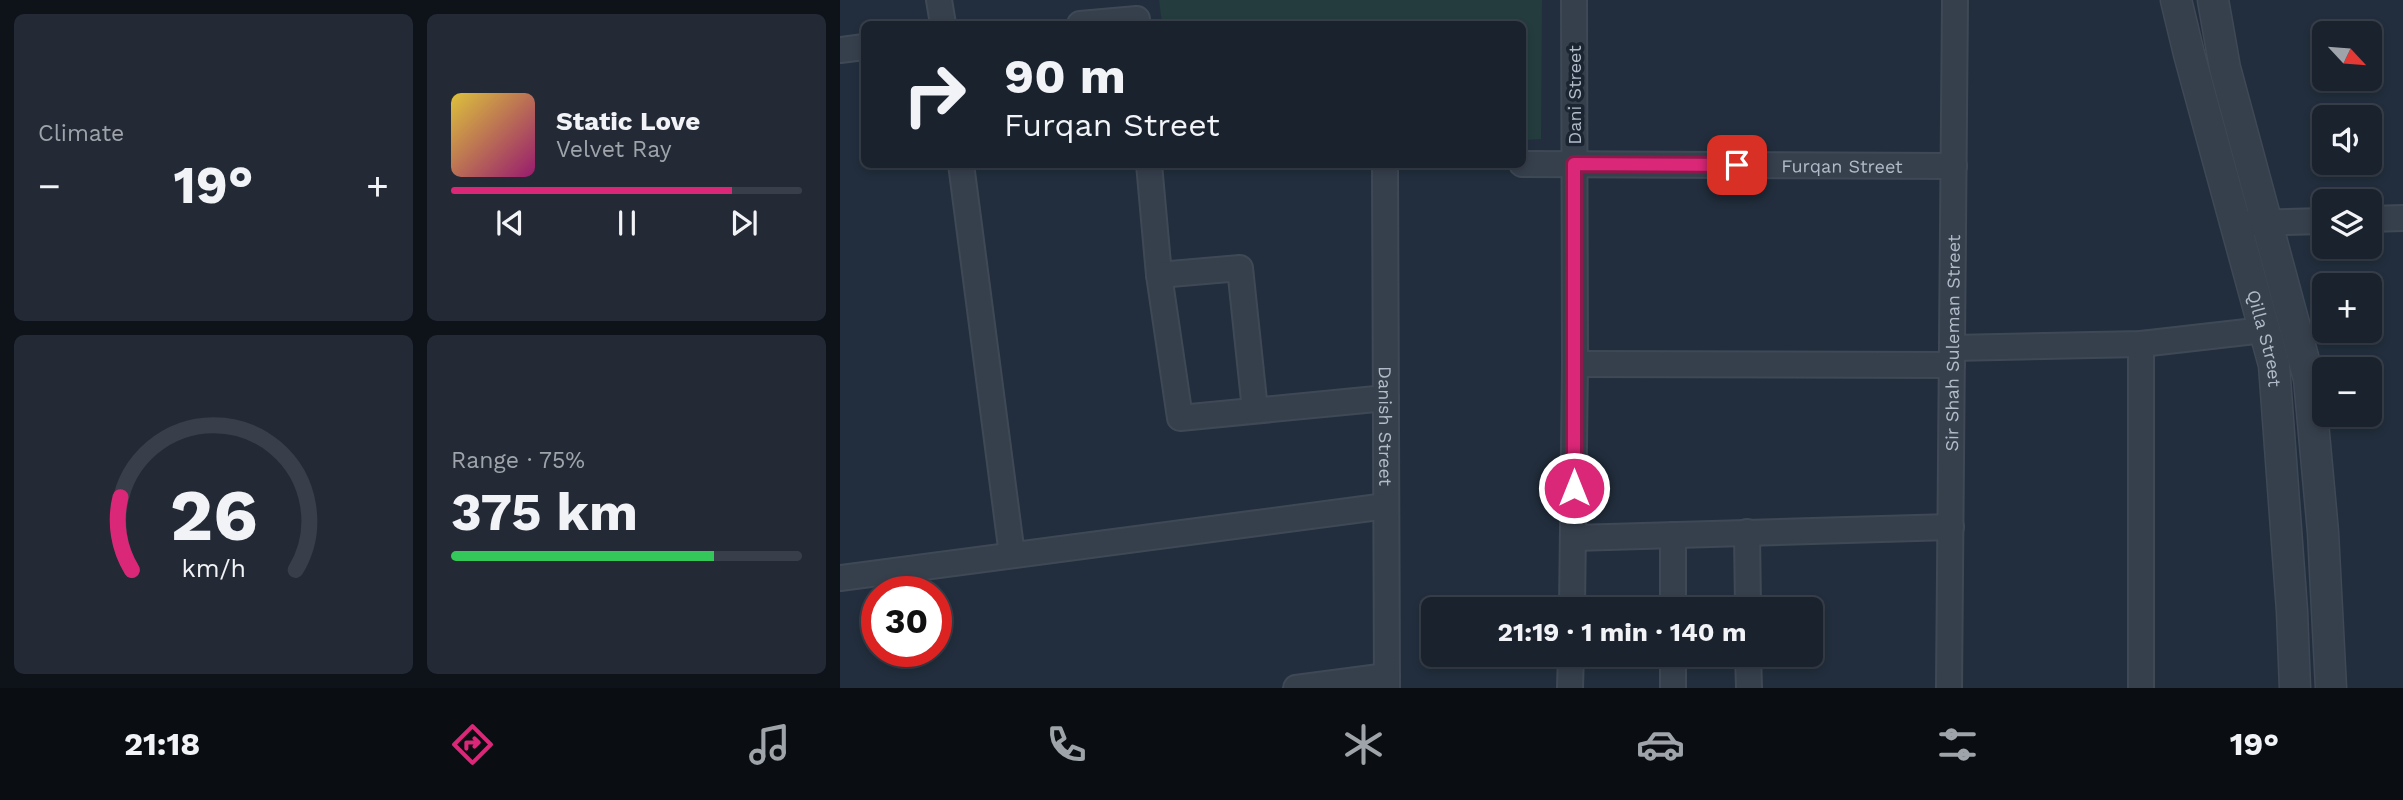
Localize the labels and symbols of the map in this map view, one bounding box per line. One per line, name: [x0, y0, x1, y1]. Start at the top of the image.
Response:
north arrow: [2312, 21, 2382, 91]
street label: Dani Street: [1564, 45, 1585, 145]
pin: [1707, 135, 1767, 195]
street label: Furqan Street: [1781, 155, 1903, 176]
street label: Sir Shah Suleman Street: [1941, 234, 1963, 452]
street label: Qilla Street: [2243, 287, 2286, 388]
street label: Danish Street: [1375, 366, 1397, 487]
position arrow: [1537, 451, 1611, 525]
speed limit sign: 30: [861, 576, 952, 667]

